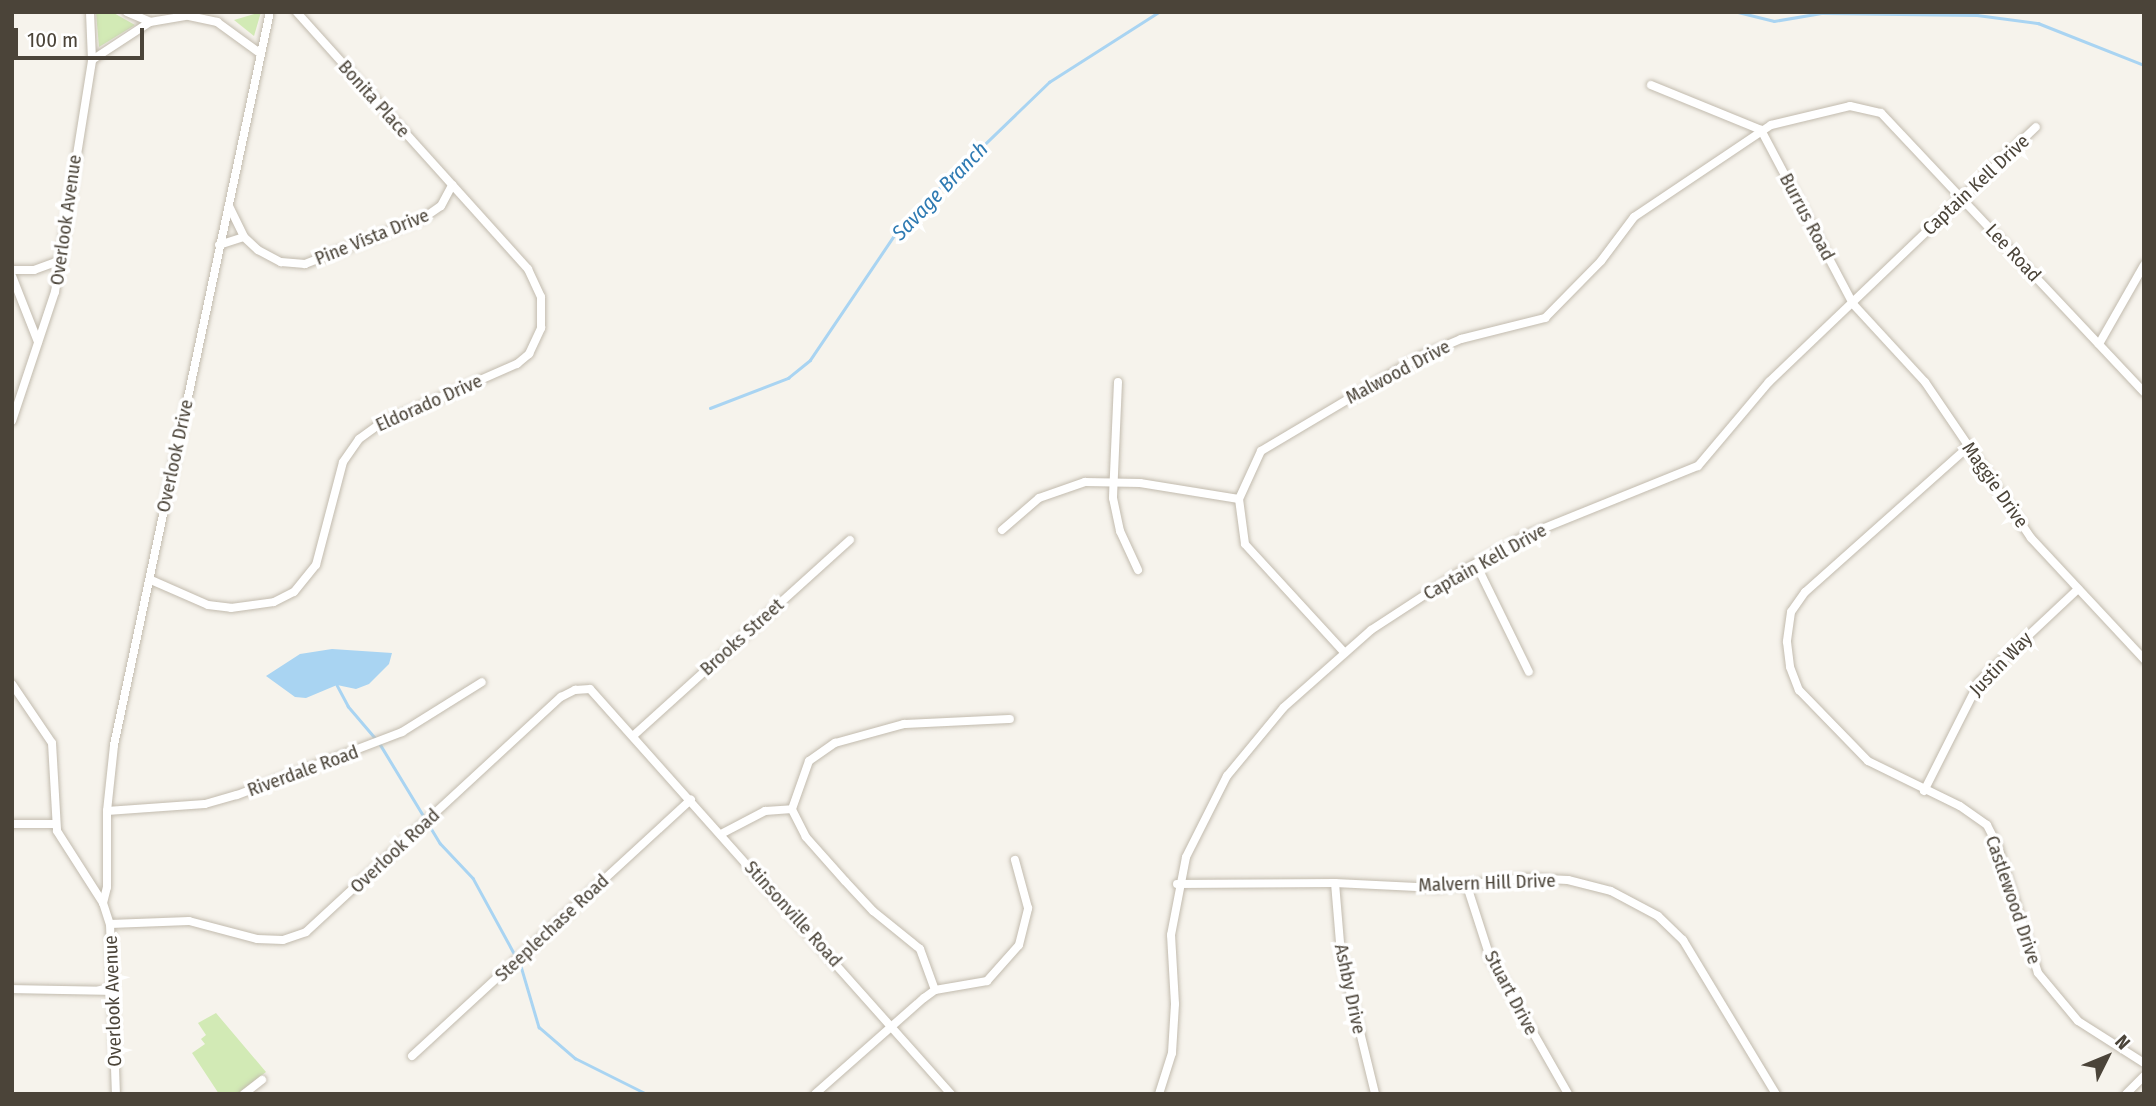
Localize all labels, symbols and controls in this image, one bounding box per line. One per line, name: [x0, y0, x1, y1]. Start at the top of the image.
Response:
scale bar: [18, 14, 147, 58]
text: 100 m: [27, 27, 78, 53]
street label: Bonita Place: [333, 56, 415, 142]
street label: Captain Kell Drive: [1918, 130, 2034, 240]
water label: Savage Branch: [887, 137, 993, 245]
street label: Overlook Avenue: [46, 153, 86, 287]
street label: Burrus Road: [1775, 169, 1839, 265]
street label: Pine Vista Drive: [312, 204, 432, 270]
street label: Lee Road: [1981, 219, 2045, 287]
street label: Malwood Drive: [1342, 335, 1454, 409]
street label: Eldorado Drive: [372, 369, 486, 437]
street label: Overlook Drive: [152, 397, 198, 515]
street label: Maggie Drive: [1957, 438, 2033, 532]
street label: Captain Kell Drive: [1419, 519, 1551, 605]
street label: Brooks Street: [696, 594, 788, 680]
street label: Justin Way: [1965, 627, 2037, 701]
street label: Riverdale Road: [244, 740, 362, 802]
street label: Overlook Road: [346, 804, 444, 898]
street label: Castlewood Drive: [1980, 833, 2046, 967]
street label: Stinsonville Road: [739, 856, 847, 972]
street label: Steeplechase Road: [490, 869, 614, 987]
street label: Malvern Hill Drive: [1418, 869, 1556, 897]
street label: Overlook Avenue: [99, 935, 127, 1067]
street label: Ashby Drive: [1329, 942, 1371, 1036]
street label: Stuart Drive: [1479, 947, 1543, 1039]
north arrow: [2072, 1022, 2142, 1092]
text: N: [2110, 1030, 2135, 1054]

